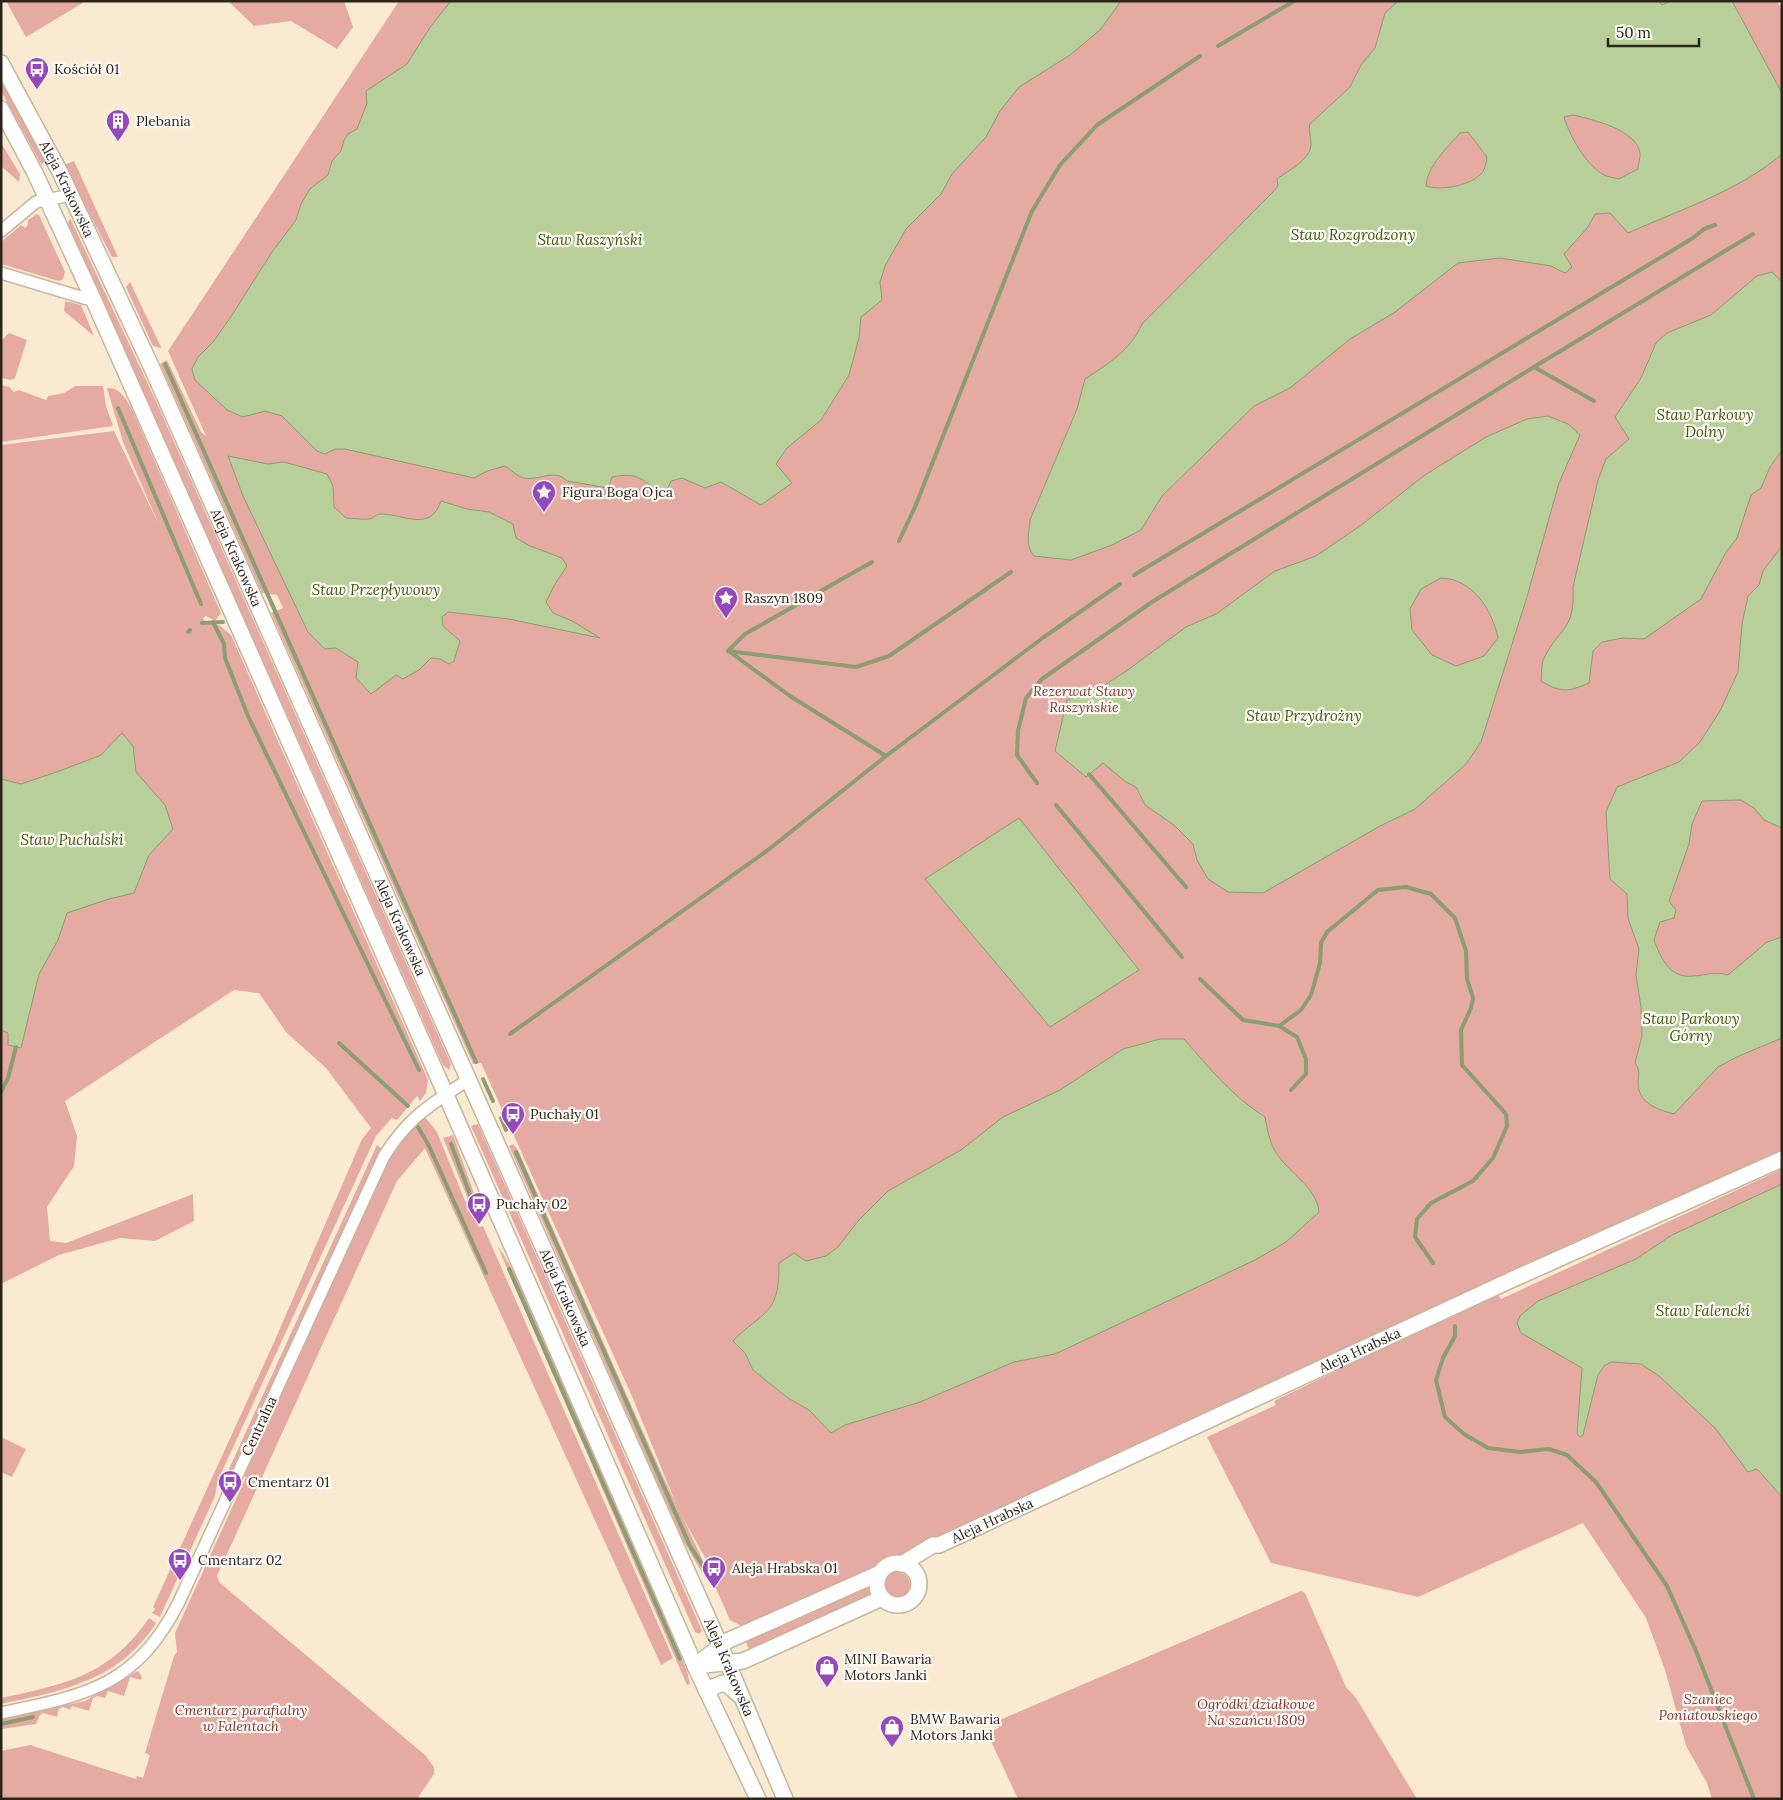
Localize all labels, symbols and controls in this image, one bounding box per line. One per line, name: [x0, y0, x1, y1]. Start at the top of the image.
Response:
scale bar: [1608, 15, 1699, 47]
text: 50 m: [1616, 23, 1651, 42]
bus stop icon: Kościół 01: [24, 56, 50, 90]
place label: Kościół 01: [54, 60, 119, 78]
building icon: Plebania: [105, 108, 131, 142]
place label: Plebania: [136, 112, 191, 130]
street label: Aleja Krakowska: [35, 136, 98, 240]
water label: Staw Rozgrodzony: [1291, 225, 1415, 244]
water label: Staw Raszyński: [537, 230, 643, 249]
water label: Staw Parkowy Dolny: [1656, 405, 1754, 441]
place icon: Figura Boga Ojca: [531, 479, 557, 513]
place label: Figura Boga Ojca: [562, 483, 673, 501]
street label: Aleja Krakowska: [206, 505, 266, 610]
water label: Staw Przepływowy: [312, 580, 440, 599]
place icon: Raszyn 1809: [713, 585, 739, 619]
place label: Raszyn 1809: [744, 589, 823, 607]
park label: Rezerwat Stawy Raszyńskie: [1033, 682, 1135, 716]
water label: Staw Przydrożny: [1246, 706, 1362, 725]
water label: Staw Puchalski: [20, 830, 124, 849]
street label: Aleja Krakowska: [370, 874, 430, 979]
water label: Staw Parkowy Górny: [1642, 1009, 1740, 1045]
bus stop icon: Puchały 01: [500, 1101, 526, 1135]
place label: Puchały 01: [530, 1105, 599, 1123]
bus stop icon: Puchały 02: [466, 1191, 492, 1225]
place label: Puchały 02: [496, 1195, 567, 1213]
street label: Aleja Krakowska: [535, 1245, 595, 1350]
water label: Staw Falencki: [1656, 1301, 1750, 1320]
street label: Aleja Hrabska: [1315, 1323, 1403, 1377]
street label: Centralna: [237, 1393, 281, 1459]
bus stop icon: Cmentarz 01: [217, 1469, 243, 1503]
place label: Cmentarz 01: [248, 1473, 330, 1491]
street label: Aleja Hrabska: [948, 1494, 1036, 1547]
bus stop icon: Cmentarz 02: [167, 1547, 193, 1581]
place label: Cmentarz 02: [198, 1551, 282, 1569]
bus stop icon: Aleja Hrabska 01: [701, 1555, 727, 1589]
place label: Aleja Hrabska 01: [731, 1559, 838, 1577]
street label: Aleja Krakowska: [700, 1614, 758, 1719]
place label: MINI Bawaria Motors Janki: [844, 1650, 932, 1684]
shop icon: MINI Bawaria Motors Janki: [814, 1654, 840, 1688]
park label: Szaniec Poniatowskiego: [1659, 1690, 1757, 1724]
park label: Ogródki działkowe Na szańcu 1809: [1197, 1695, 1315, 1729]
park label: Cmentarz parafialny w Falentach: [175, 1701, 307, 1735]
place label: BMW Bawaria Motors Janki: [910, 1710, 1000, 1744]
shop icon: BMW Bawaria Motors Janki: [879, 1714, 905, 1748]

